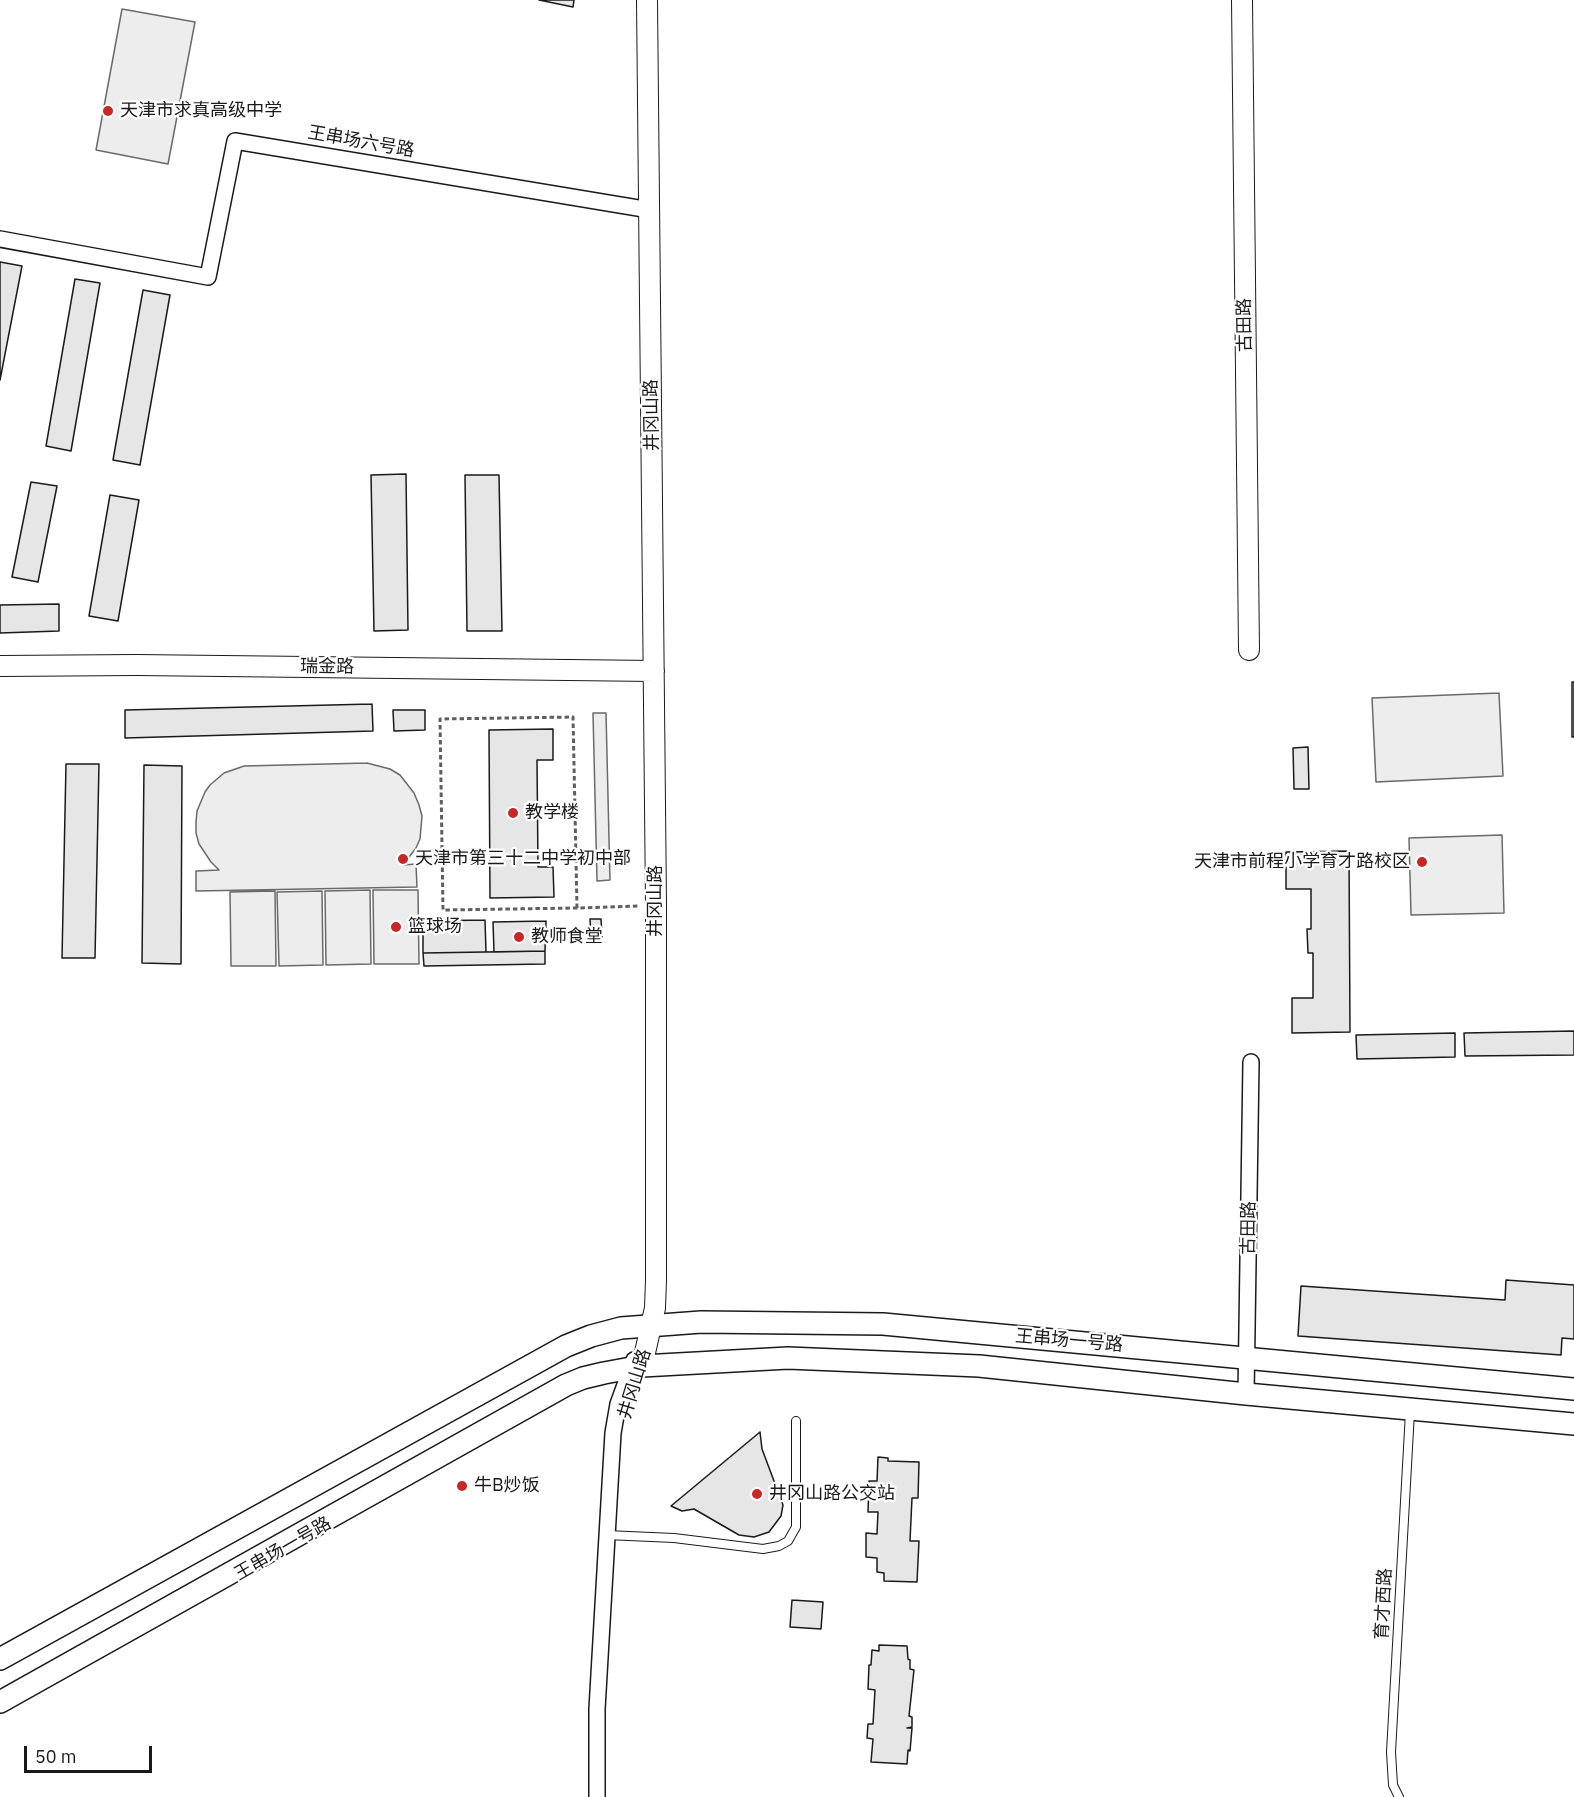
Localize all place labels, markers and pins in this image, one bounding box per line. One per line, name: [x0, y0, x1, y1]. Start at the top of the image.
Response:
place label: 天津市求真高级中学: [120, 100, 282, 122]
marker: 天津市求真高级中学: [101, 104, 115, 118]
place label: 教学楼: [525, 802, 579, 824]
marker: 教学楼: [506, 806, 520, 820]
place label: 天津市第三十二中学初中部: [415, 848, 631, 870]
place label: 天津市前程小学育才路校区: [1194, 851, 1410, 873]
marker: 天津市第三十二中学初中部: [396, 852, 410, 866]
marker: 天津市前程小学育才路校区: [1415, 855, 1429, 869]
place label: 篮球场: [408, 916, 462, 938]
marker: 篮球场: [389, 920, 403, 934]
place label: 教师食堂: [531, 926, 603, 948]
marker: 教师食堂: [512, 930, 526, 944]
place label: 牛B炒饭: [474, 1475, 540, 1497]
marker: 牛B炒饭: [455, 1479, 469, 1493]
place label: 井冈山路公交站: [769, 1483, 895, 1505]
marker: 井冈山路公交站: [750, 1487, 764, 1501]

